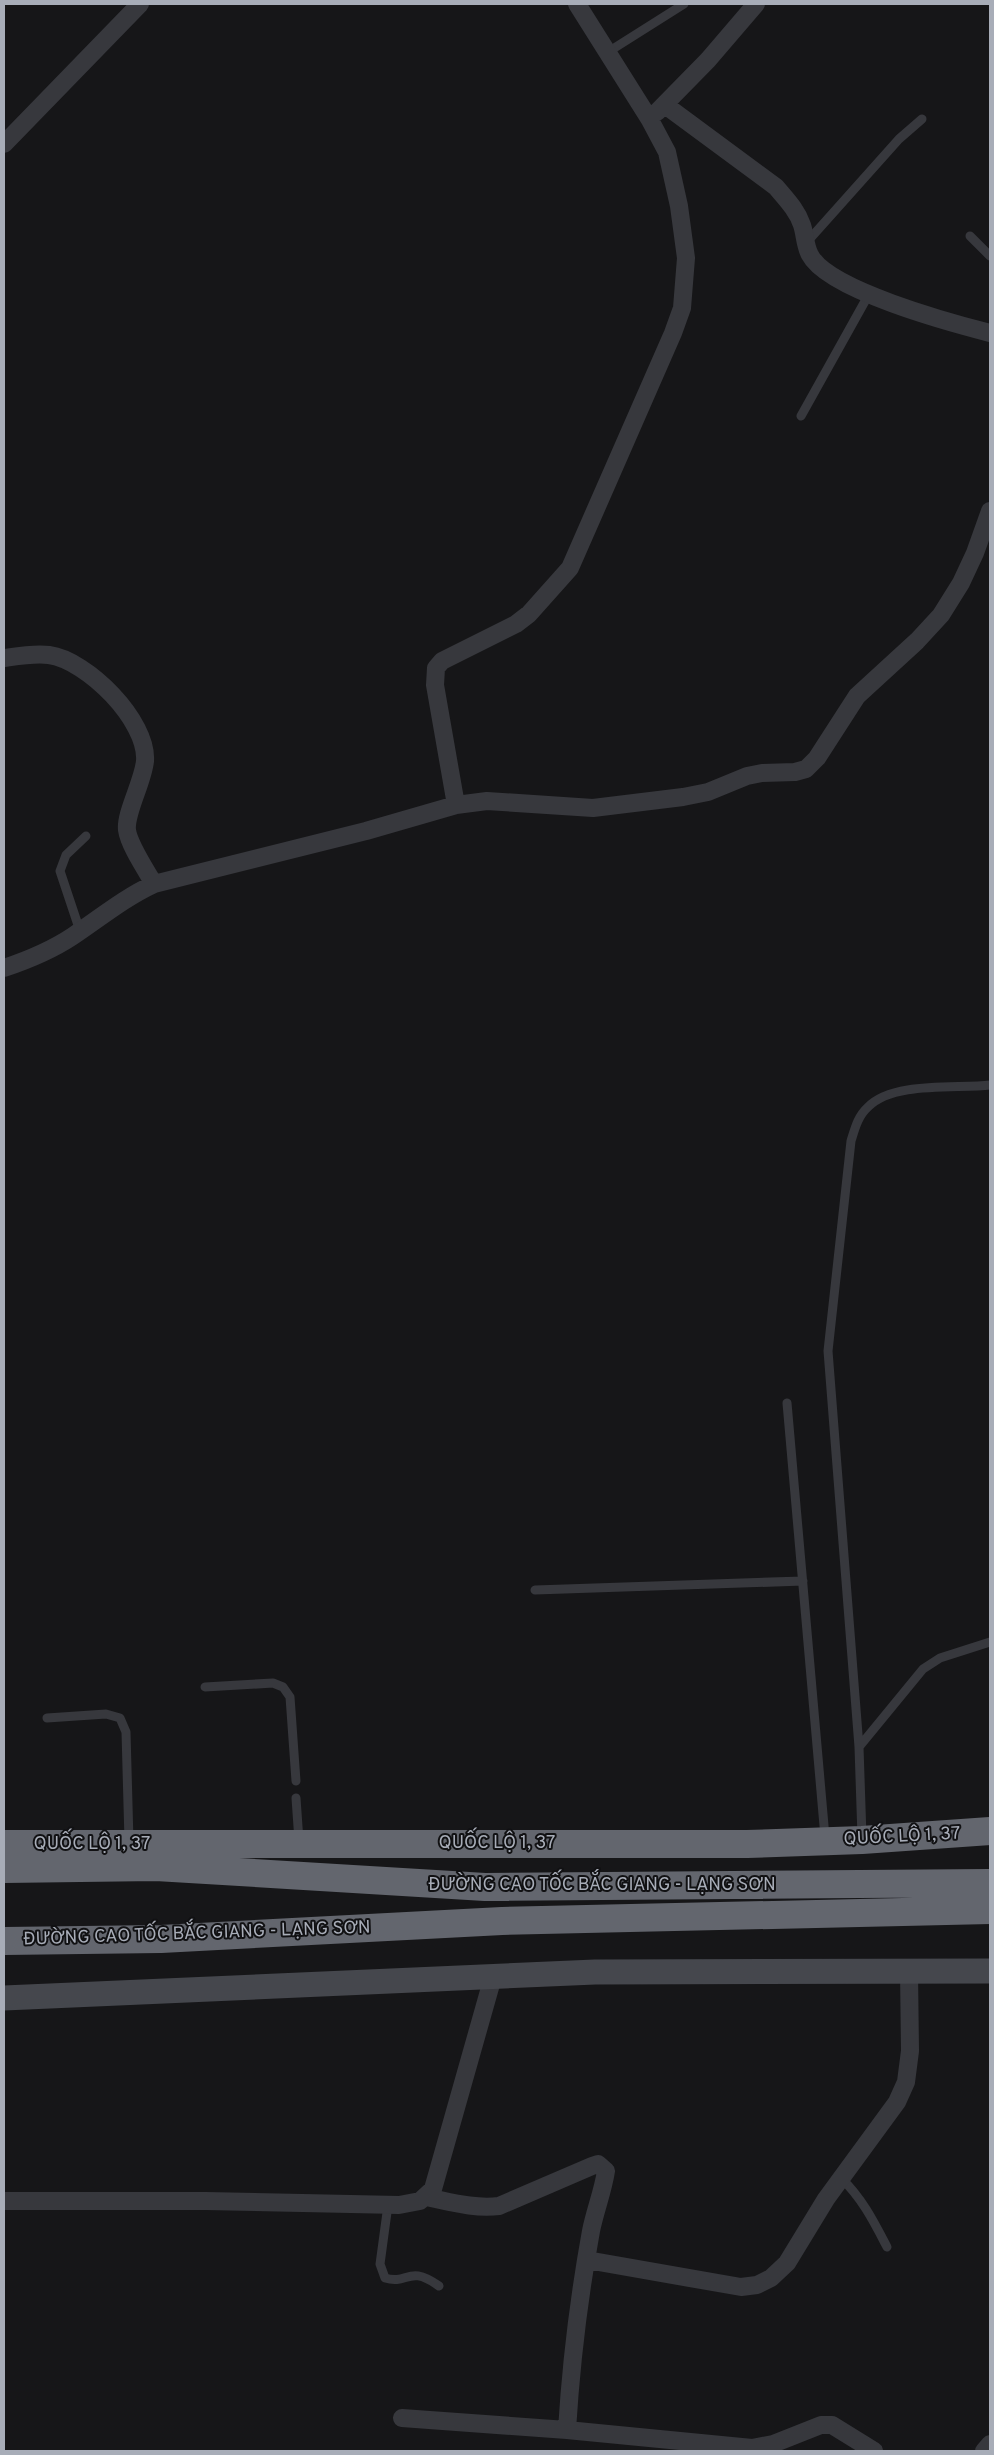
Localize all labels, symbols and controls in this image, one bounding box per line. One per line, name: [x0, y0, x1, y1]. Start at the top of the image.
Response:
street label: QUỐC LỘ 1, 37: [843, 1817, 961, 1852]
street label: QUỐC LỘ 1, 37: [439, 1827, 555, 1855]
street label: QUỐC LỘ 1, 37: [34, 1828, 150, 1856]
street label: ĐƯỜNG CAO TỐC BẮC GIANG - LẠNG SƠN: [428, 1869, 776, 1897]
street label: ĐƯỜNG CAO TỐC BẮC GIANG - LẠNG SƠN: [23, 1911, 371, 1952]

